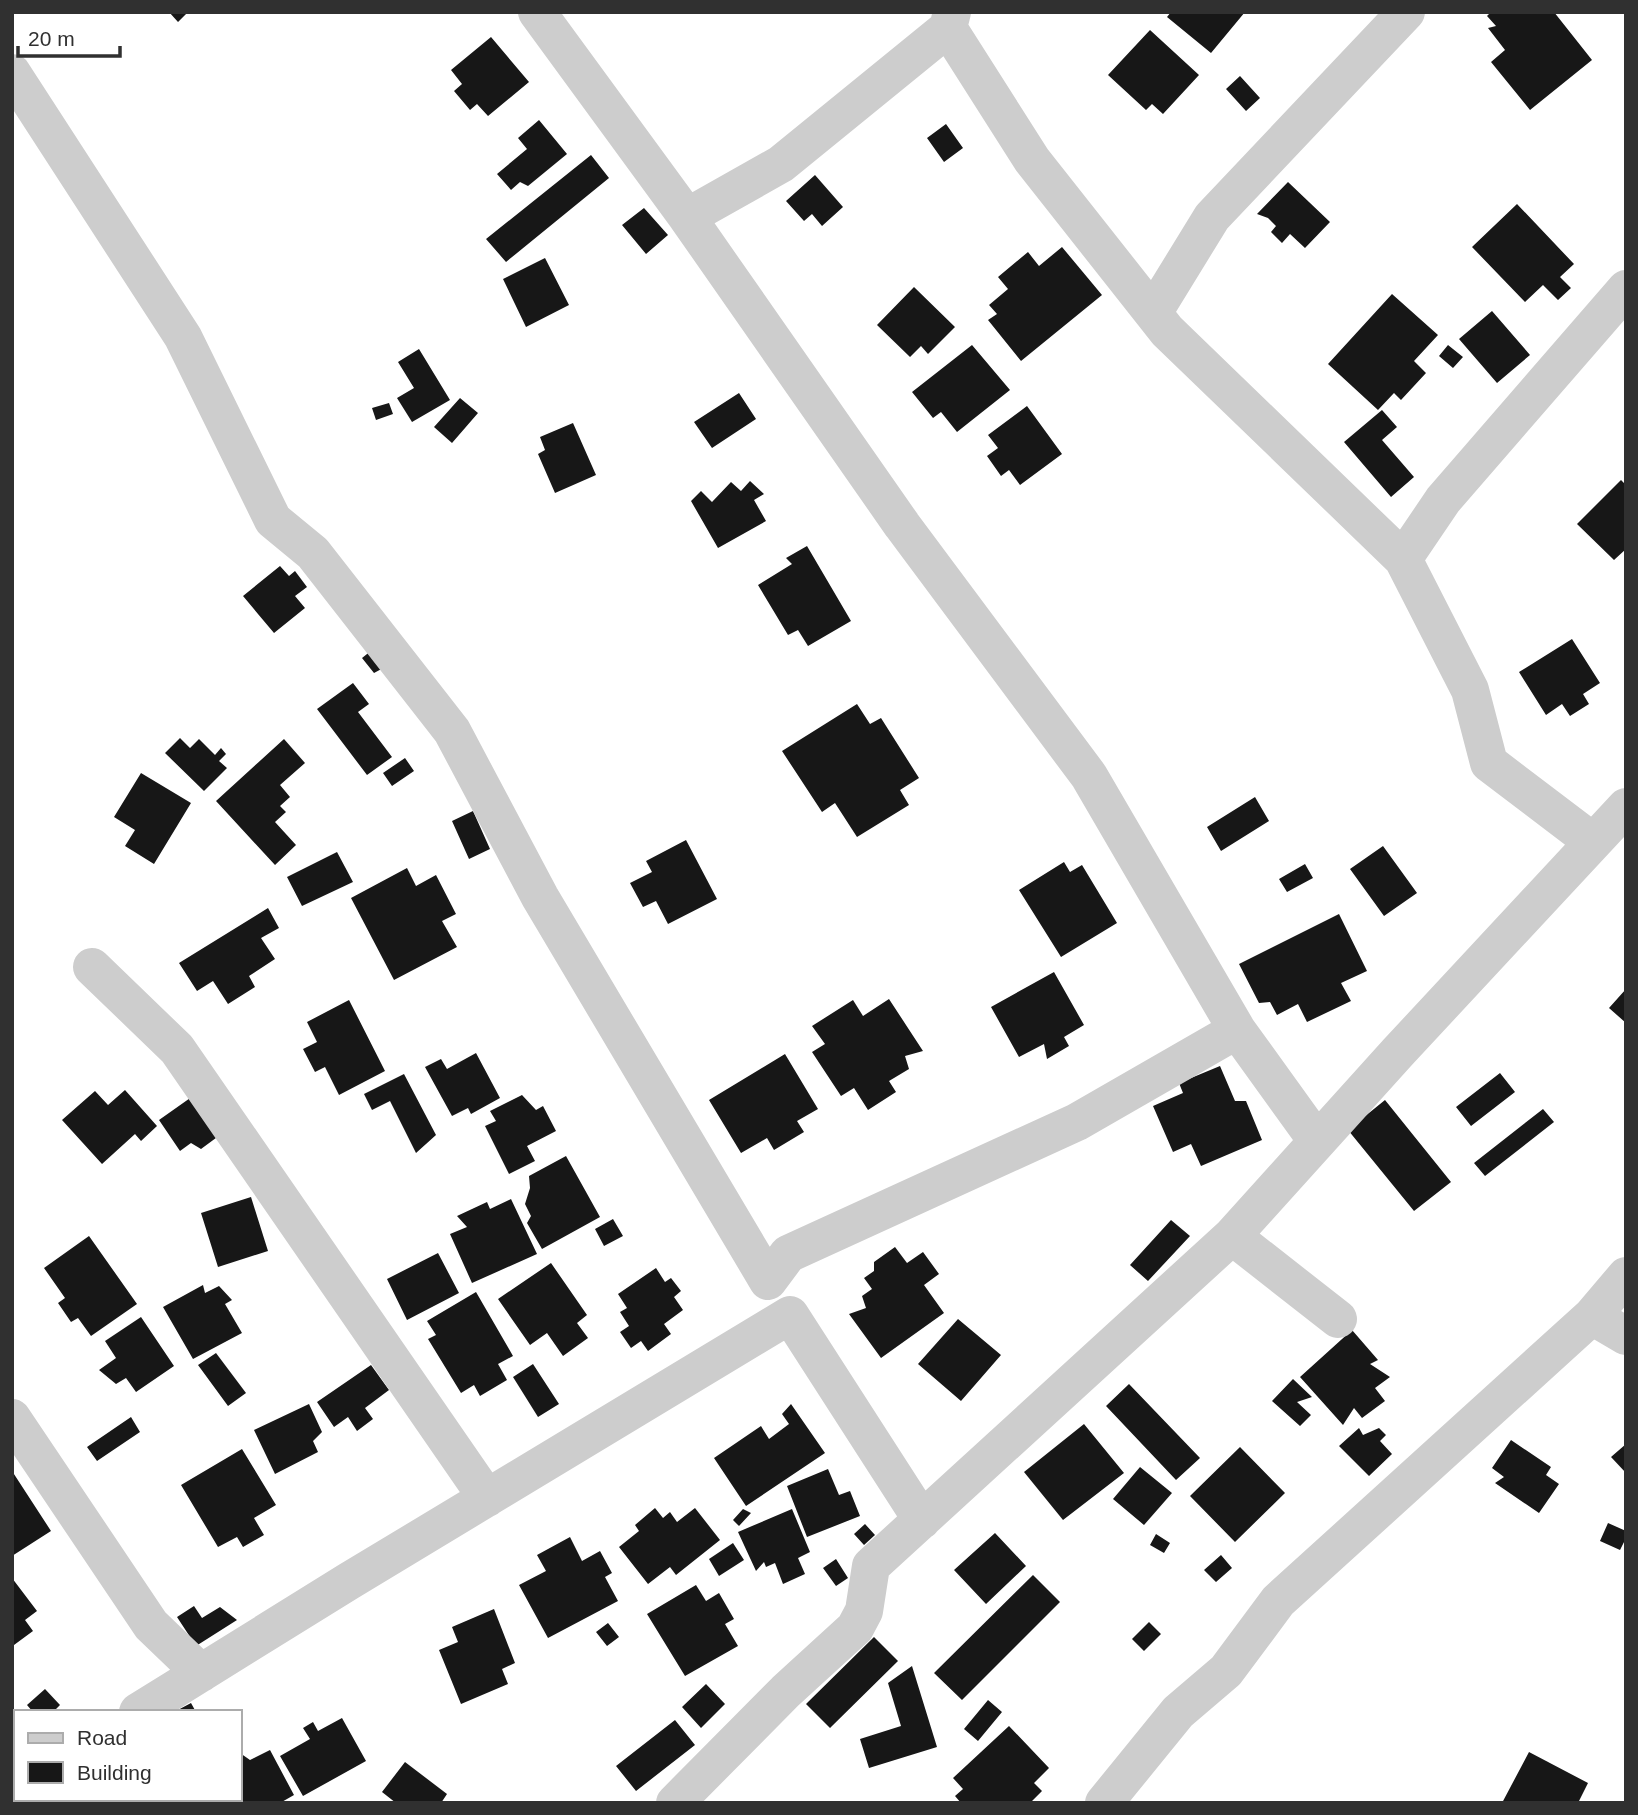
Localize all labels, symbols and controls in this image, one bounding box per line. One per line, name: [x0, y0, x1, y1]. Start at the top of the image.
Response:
scale bar: [18, 14, 119, 58]
text: 20 m: [28, 27, 75, 50]
legend: [14, 1710, 242, 1801]
text: Road: [77, 1726, 127, 1749]
text: Building: [77, 1761, 152, 1784]

